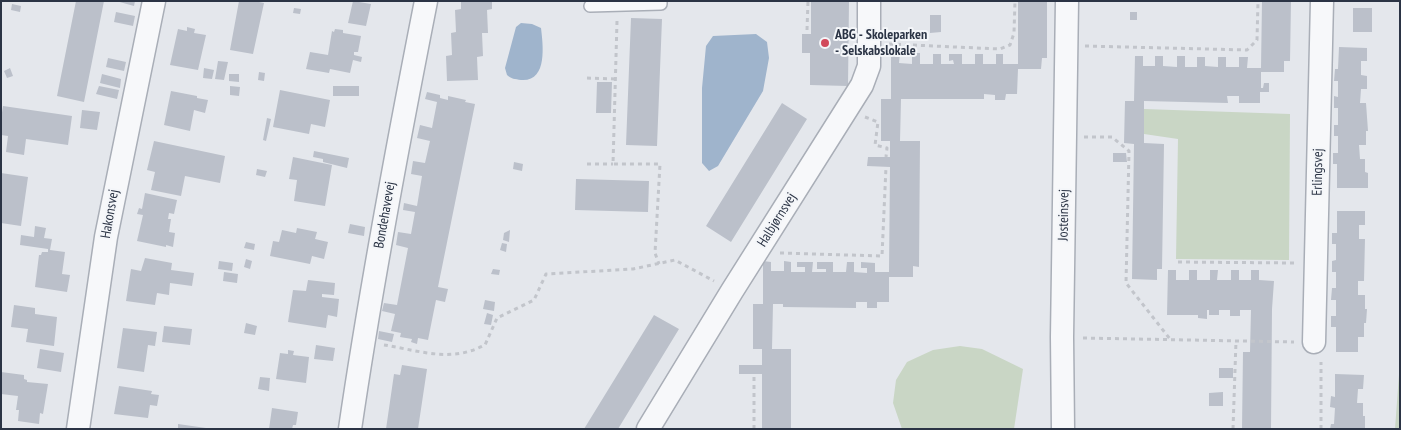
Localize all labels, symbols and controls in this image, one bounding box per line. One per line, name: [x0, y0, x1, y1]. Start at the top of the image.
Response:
place label: ABG - Skoleparken - Selskabslokale: [835, 27, 927, 59]
marker: ABG - Skoleparken - Selskabslokale: [819, 37, 831, 49]
street label: Erlingsvej: [1309, 148, 1327, 196]
street label: Bondehavevej: [371, 180, 399, 250]
street label: Hakonsvej: [97, 188, 123, 240]
street label: Josteinsvej: [1055, 189, 1073, 241]
street label: Halbjørnsvej: [754, 190, 800, 250]

